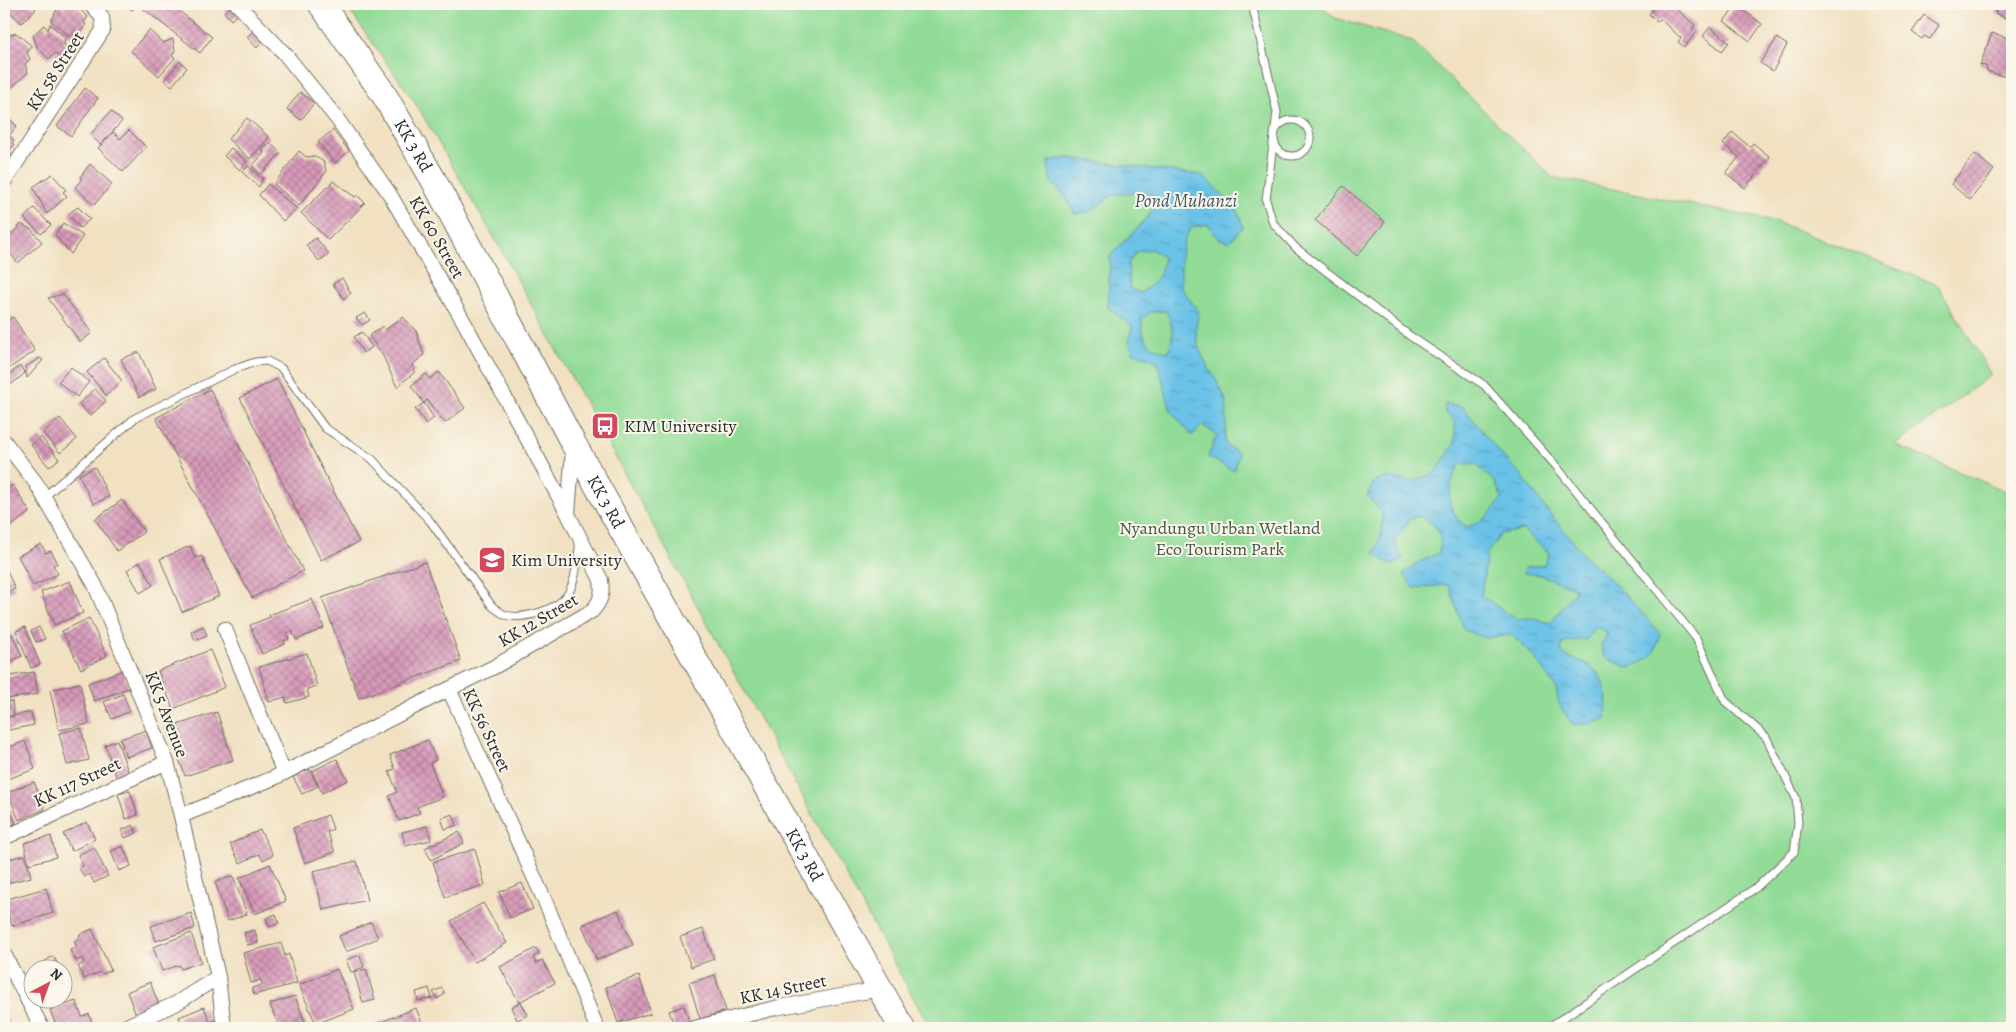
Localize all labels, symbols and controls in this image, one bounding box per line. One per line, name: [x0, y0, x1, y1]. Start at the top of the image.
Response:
street label: KK 58 Street: [20, 26, 90, 115]
street label: KK 3 Rd: [389, 114, 438, 176]
water label: Pond Muhanzi: [1135, 188, 1237, 214]
street label: KK 60 Street: [404, 191, 470, 283]
bus stop icon: KIM University: [590, 411, 620, 441]
place label: KIM University: [624, 414, 737, 438]
street label: KK 3 Rd: [581, 471, 631, 533]
park label: Nyandungu Urban Wetland Eco Tourism Park: [1119, 516, 1321, 561]
school or university icon: Kim University: [477, 545, 507, 575]
place label: Kim University: [511, 548, 623, 572]
street label: KK 12 Street: [494, 587, 582, 653]
street label: KK 5 Avenue: [139, 667, 195, 761]
street label: KK 56 Street: [457, 684, 517, 776]
street label: KK 117 Street: [29, 751, 125, 813]
street label: KK 3 Rd: [780, 824, 829, 886]
north arrow: [22, 960, 72, 1010]
text: N: [46, 964, 66, 985]
street label: KK 14 Street: [737, 968, 829, 1010]

